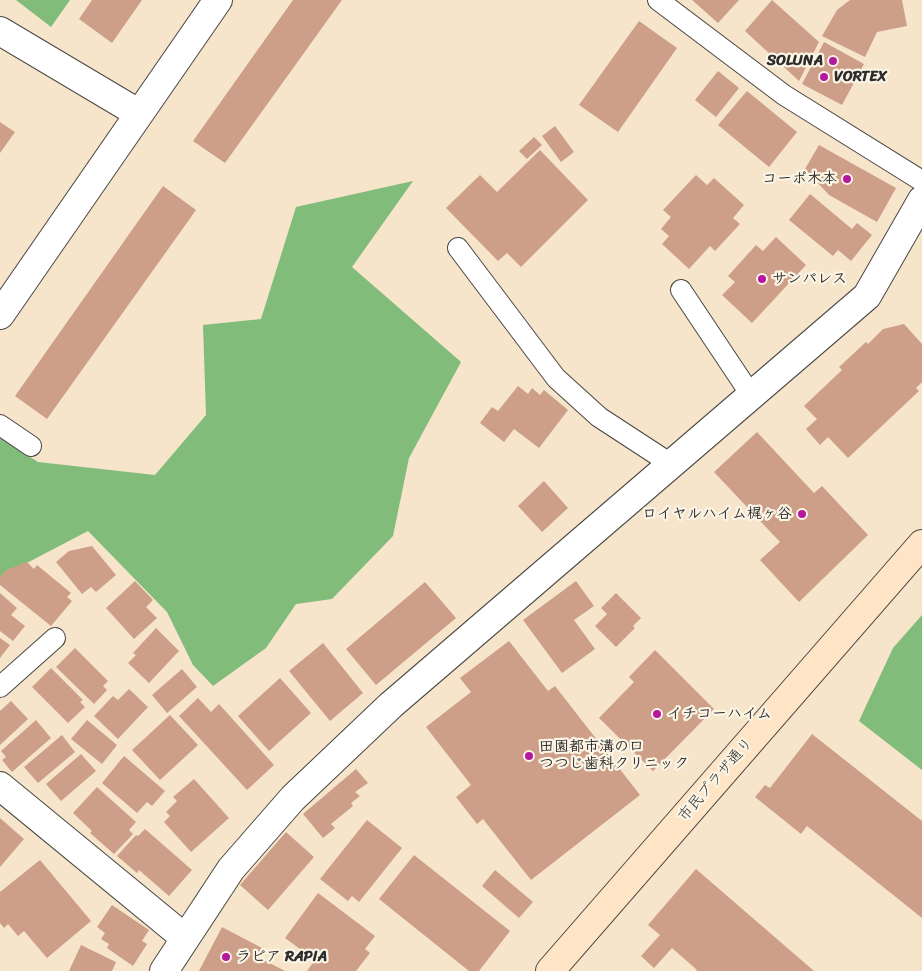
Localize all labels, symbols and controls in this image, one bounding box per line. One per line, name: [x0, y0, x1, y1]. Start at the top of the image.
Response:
place label: SOLUNA: [767, 52, 823, 70]
marker: SOLUNA: [827, 55, 839, 67]
place label: VORTEX: [834, 68, 887, 86]
marker: VORTEX: [818, 71, 830, 83]
place label: コーポ木本: [762, 170, 837, 188]
marker: コーポ木本: [841, 173, 853, 185]
place label: サンパレス: [772, 270, 847, 288]
marker: サンパレス: [756, 273, 768, 285]
place label: ロイヤルハイム梶ヶ谷: [642, 505, 792, 523]
marker: ロイヤルハイム梶ヶ谷: [796, 508, 808, 520]
place label: イチコーハイム: [667, 705, 772, 723]
marker: イチコーハイム: [651, 708, 663, 720]
street label: 市民プラザ通り: [675, 734, 757, 826]
place label: 田園都市溝の口 つつじ歯科クリニック: [539, 738, 689, 773]
marker: 田園都市溝の口 つつじ歯科クリニック: [523, 750, 535, 762]
place label: ラピア RAPIA: [236, 948, 327, 966]
marker: ラピア RAPIA: [220, 951, 232, 963]

